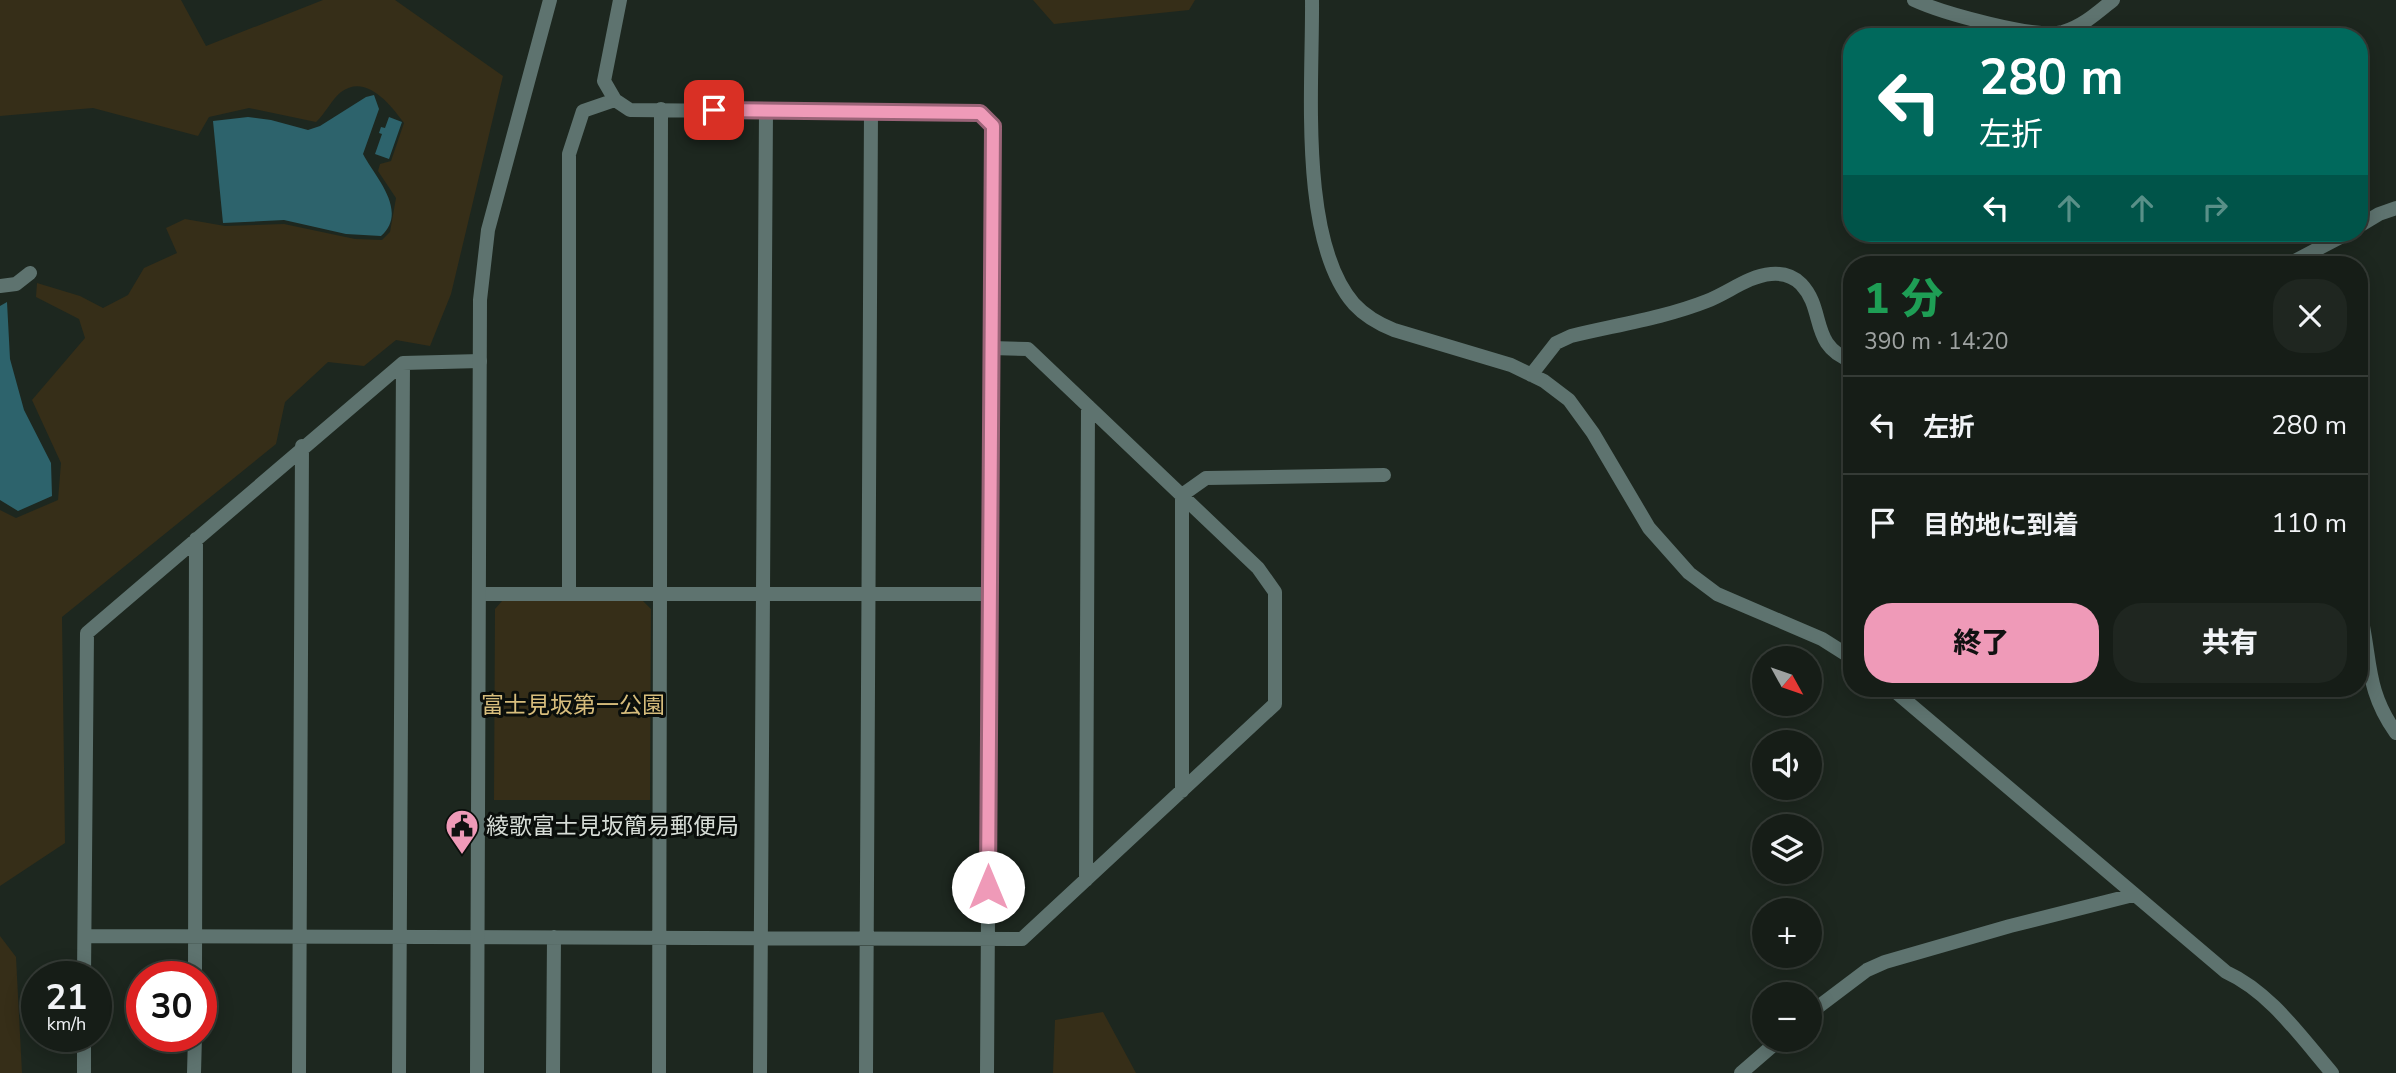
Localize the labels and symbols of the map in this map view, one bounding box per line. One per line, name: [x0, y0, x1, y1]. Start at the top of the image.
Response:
pin: [684, 80, 744, 140]
north arrow: [1752, 646, 1822, 716]
park label: 富士見坂第一公園: [481, 690, 665, 721]
public building icon: 綾歌富士見坂簡易郵便局: [443, 807, 481, 856]
place label: 綾歌富士見坂簡易郵便局: [486, 811, 739, 842]
position arrow: [951, 850, 1025, 924]
speed limit sign: 30: [126, 961, 217, 1052]

